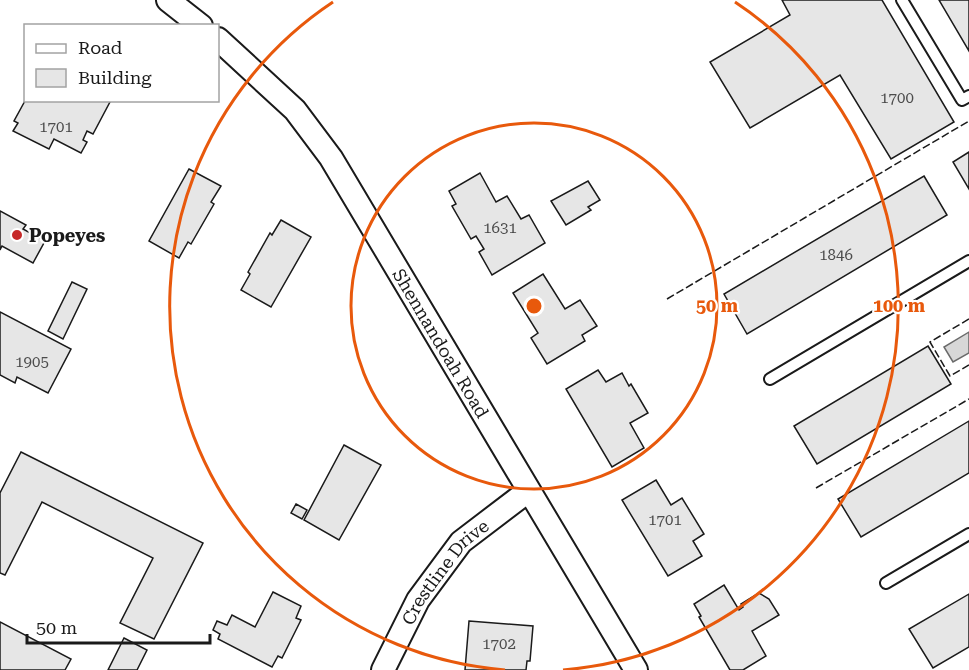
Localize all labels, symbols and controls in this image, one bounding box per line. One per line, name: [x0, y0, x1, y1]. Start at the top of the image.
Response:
legend: [24, 24, 219, 102]
text: Road: [78, 37, 123, 58]
text: Building: [78, 67, 152, 88]
house number: 1700: [880, 89, 914, 107]
house number: 1701: [39, 118, 73, 136]
house number: 1631: [483, 219, 517, 237]
place label: Popeyes: [29, 225, 105, 246]
marker: Popeyes: [10, 228, 24, 242]
house number: 1846: [819, 246, 853, 264]
street label: Shennandoah Road: [389, 265, 494, 422]
text: 50 m: [696, 295, 739, 316]
text: 100 m: [873, 295, 926, 316]
centre of rings: [524, 296, 544, 316]
house number: 1905: [15, 353, 49, 371]
house number: 1701: [648, 511, 682, 529]
street label: Crestline Drive: [397, 515, 492, 628]
scale bar: [27, 607, 210, 645]
text: 50 m: [36, 617, 77, 638]
house number: 1702: [482, 635, 516, 653]

